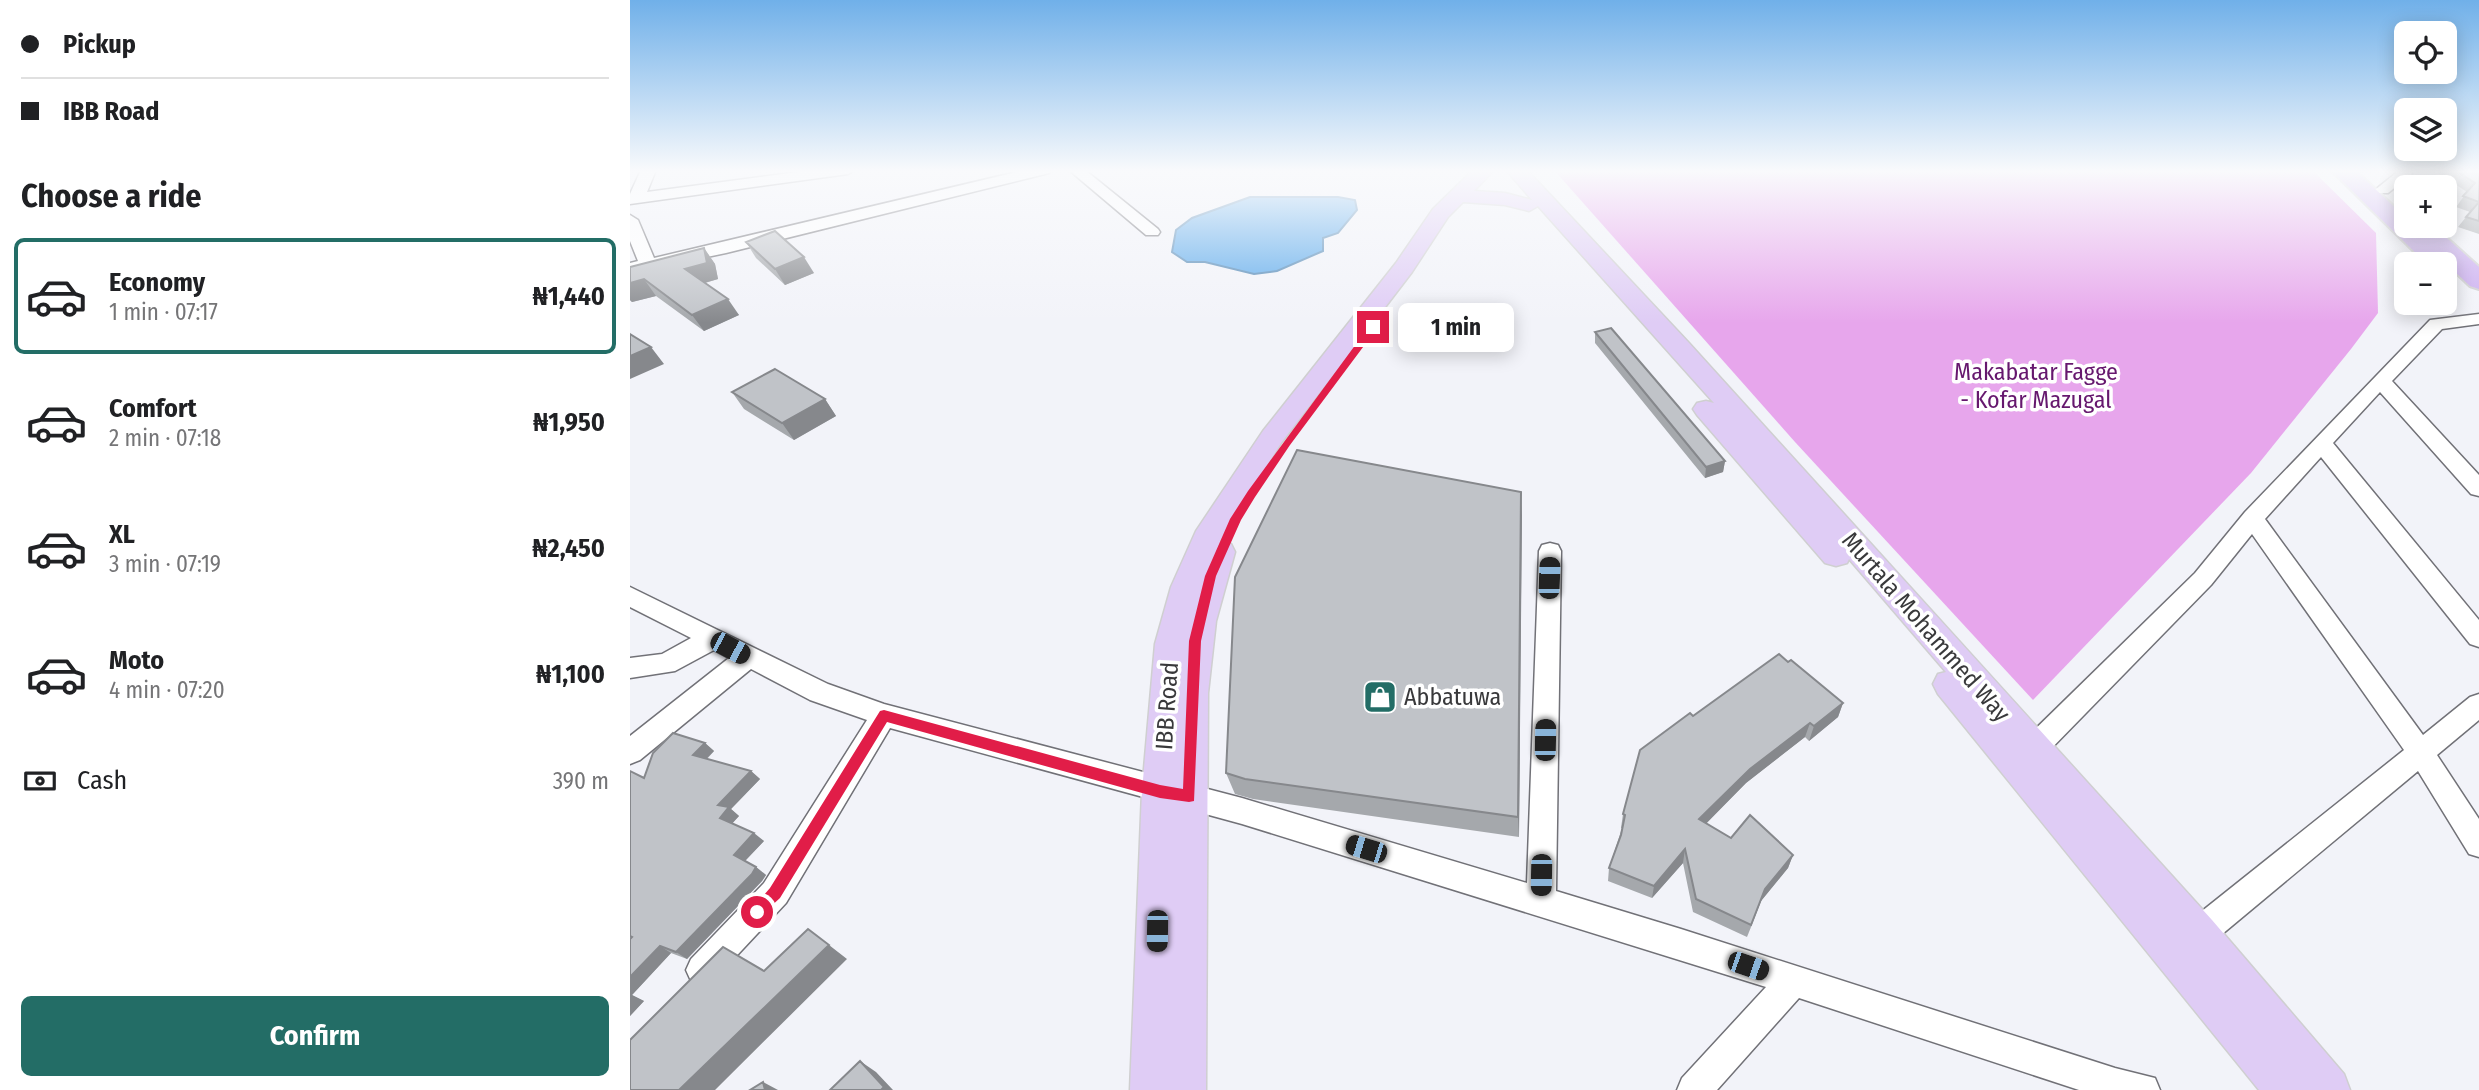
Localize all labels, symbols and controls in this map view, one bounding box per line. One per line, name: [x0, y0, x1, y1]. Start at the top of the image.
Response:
map controls: [2394, 21, 2457, 315]
button: locate: [2394, 21, 2457, 84]
text: Pickup: [63, 29, 136, 60]
text: IBB Road: [63, 96, 159, 127]
button: layers: [2394, 98, 2457, 161]
button: +: [2394, 175, 2457, 238]
text: Choose a ride: [21, 177, 202, 215]
button: −: [2394, 252, 2457, 315]
icon: car: [25, 265, 88, 328]
text: Economy: [109, 267, 205, 298]
text: ₦1,440: [532, 281, 605, 312]
text: 1 min · 07:17: [109, 298, 218, 326]
callout: 1 min: [1398, 302, 1513, 352]
route end: [1357, 311, 1389, 343]
text: 1 min: [1431, 313, 1481, 341]
park label: Makabatar Fagge - Kofar Mazugal: [1954, 358, 2118, 414]
icon: car: [25, 391, 88, 454]
text: Comfort: [109, 393, 197, 424]
text: ₦1,950: [533, 407, 605, 438]
text: 2 min · 07:18: [109, 424, 221, 452]
icon: car: [25, 517, 88, 580]
text: XL: [109, 519, 135, 550]
street label: Murtala Mohammed Way: [1836, 527, 2016, 728]
text: ₦2,450: [532, 533, 605, 564]
text: 3 min · 07:19: [109, 550, 221, 578]
car: [1538, 557, 1561, 599]
car: [707, 629, 754, 667]
icon: car: [25, 643, 88, 706]
text: Moto: [109, 645, 164, 676]
text: ₦1,100: [536, 659, 605, 690]
street label: IBB Road: [1150, 661, 1184, 751]
text: 4 min · 07:20: [109, 676, 225, 704]
shop icon: Abbatuwa: [1361, 678, 1399, 716]
place label: Abbatuwa: [1404, 683, 1501, 711]
car: [1535, 719, 1556, 761]
icon: cash: [21, 762, 59, 800]
text: Cash: [77, 765, 127, 796]
text: 390 m: [553, 767, 609, 795]
car: [1343, 833, 1390, 865]
car: [1531, 854, 1552, 896]
route start: [741, 896, 773, 928]
car: [1147, 910, 1168, 952]
car: [1725, 949, 1772, 983]
button: Confirm: [21, 996, 609, 1076]

